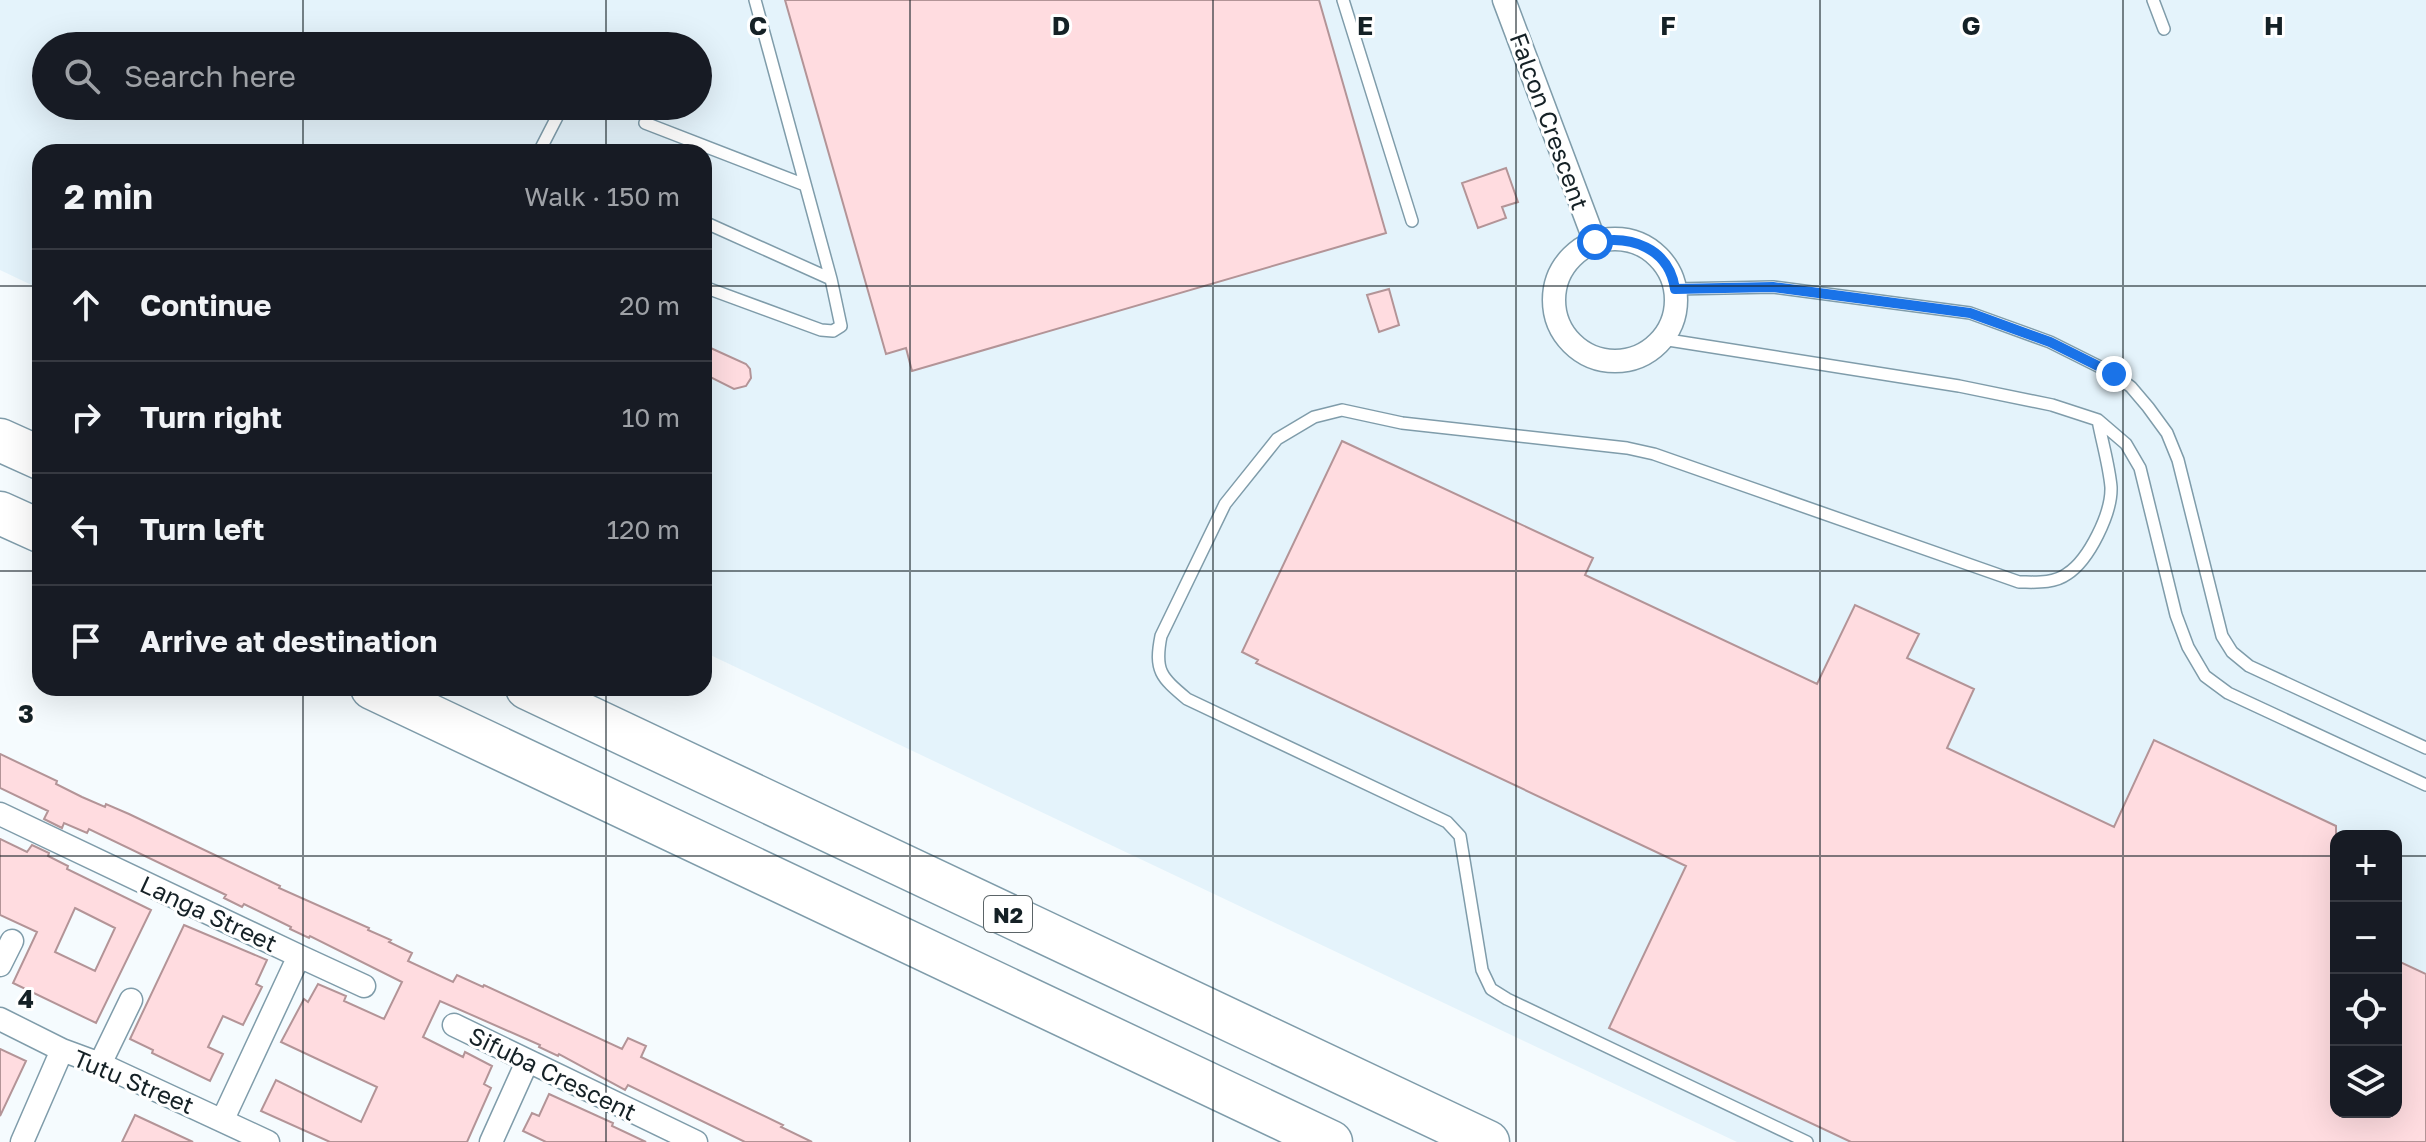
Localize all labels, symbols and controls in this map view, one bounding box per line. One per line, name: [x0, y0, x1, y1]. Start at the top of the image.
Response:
text: C: [749, 10, 767, 41]
text: D: [1052, 10, 1070, 41]
text: E: [1357, 10, 1373, 41]
text: F: [1660, 10, 1676, 41]
text: G: [1961, 10, 1981, 41]
text: H: [2264, 10, 2284, 41]
street label: Falcon Crescent: [1505, 29, 1595, 213]
search box: [32, 32, 712, 120]
icon: search: [60, 54, 104, 98]
text: Search here: [124, 58, 296, 94]
text: 2 min: [64, 176, 153, 216]
text: Walk · 150 m: [524, 181, 680, 212]
route start: [1577, 224, 1613, 260]
icon: ahead: [64, 283, 108, 327]
text: Continue: [140, 287, 271, 323]
text: 20 m: [619, 290, 680, 321]
route end: [2096, 356, 2132, 392]
icon: right: [64, 395, 108, 439]
text: Turn right: [140, 399, 282, 435]
text: 10 m: [622, 402, 680, 433]
icon: left: [64, 507, 108, 551]
text: Turn left: [140, 511, 265, 547]
text: 120 m: [607, 514, 680, 545]
icon: arrive: [64, 619, 108, 663]
text: Arrive at destination: [140, 623, 437, 659]
text: 3: [18, 698, 34, 729]
map controls: [2330, 830, 2402, 1118]
button: +: [2330, 830, 2402, 902]
street label: Langa Street: [136, 869, 282, 957]
road number: N2: [984, 896, 1032, 932]
button: −: [2330, 902, 2402, 974]
button: locate: [2330, 974, 2402, 1046]
text: 4: [18, 983, 34, 1014]
street label: Sifuba Crescent: [465, 1020, 641, 1126]
street label: Tutu Street: [69, 1043, 199, 1119]
button: layers: [2330, 1046, 2402, 1118]

